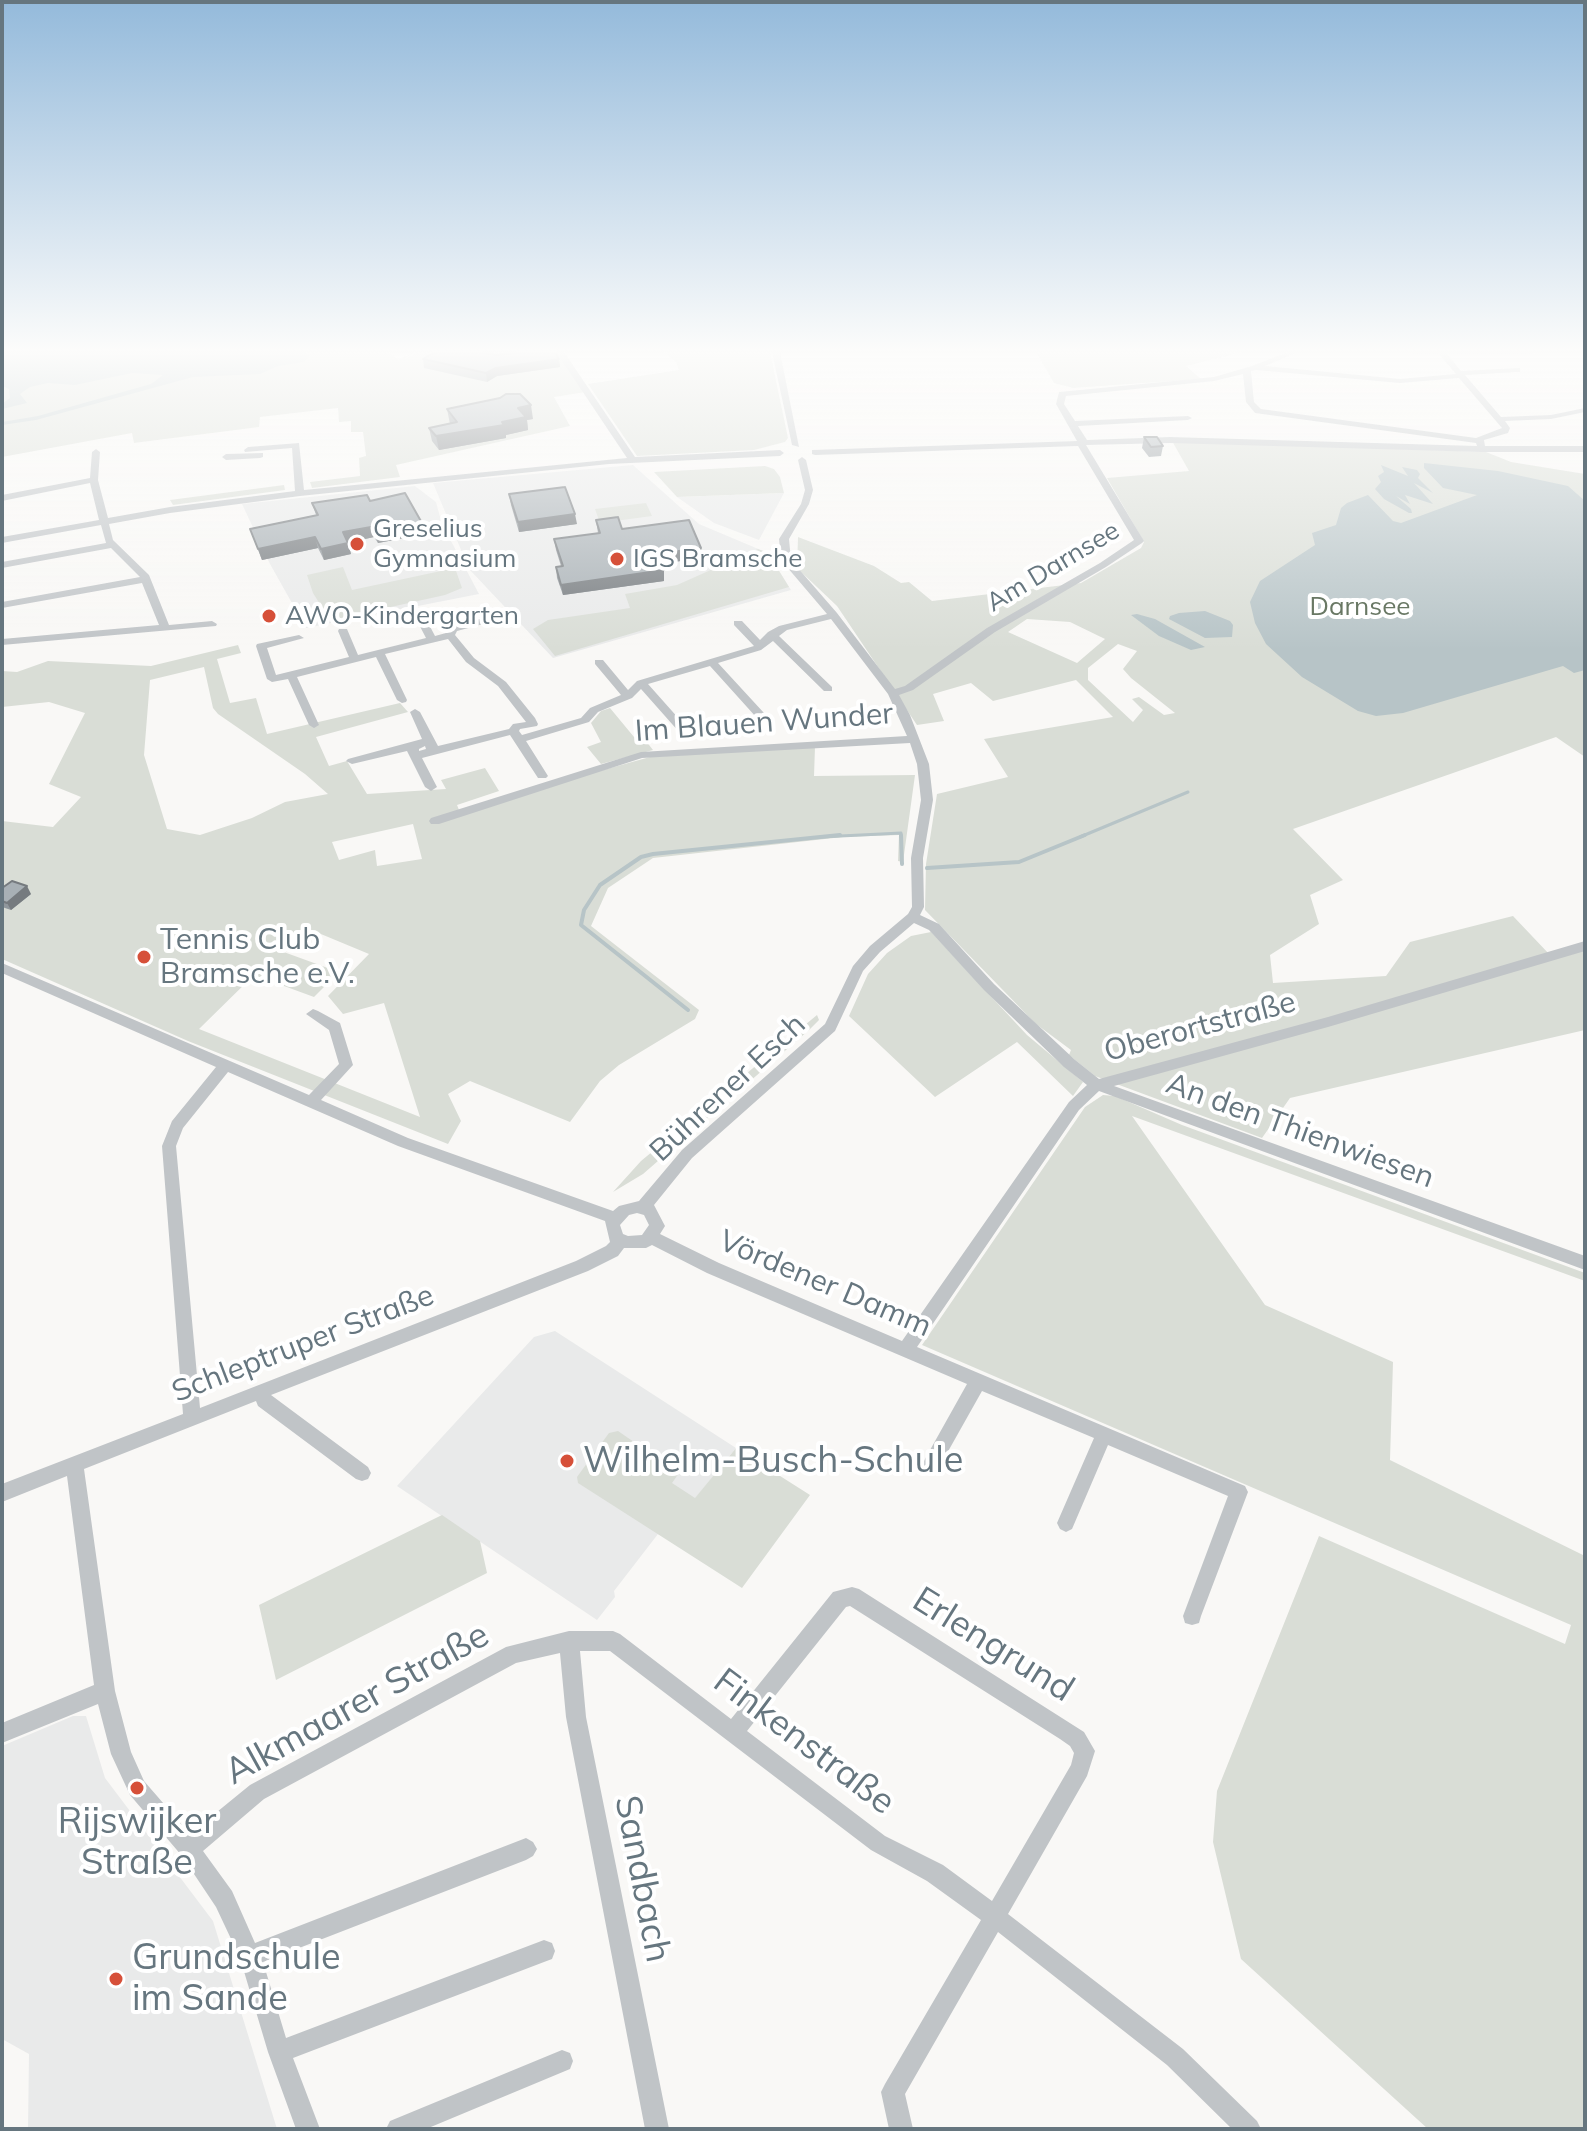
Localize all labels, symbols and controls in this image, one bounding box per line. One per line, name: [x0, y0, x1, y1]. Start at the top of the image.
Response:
place label: Greselius Gymnasium: [373, 513, 516, 574]
street label: Am Darnsee: [981, 515, 1125, 619]
marker: Greselius Gymnasium: [348, 535, 366, 553]
place label: IGS Bramsche: [633, 543, 802, 575]
marker: IGS Bramsche: [608, 550, 626, 568]
park label: Darnsee: [1310, 591, 1410, 623]
place label: AWO-Kindergarten: [285, 600, 519, 632]
marker: AWO-Kindergarten: [260, 607, 278, 625]
street label: Im Blauen Wunder: [634, 696, 894, 750]
place label: Tennis Club Bramsche e.V.: [160, 922, 355, 992]
marker: Tennis Club Bramsche e.V.: [135, 948, 153, 966]
street label: Oberortstraße: [1100, 984, 1300, 1070]
street label: Bührener Esch: [643, 1007, 813, 1169]
street label: An den Thienwiesen: [1161, 1066, 1439, 1196]
street label: Vördener Damm: [713, 1223, 937, 1345]
street label: Schleptruper Straße: [167, 1277, 439, 1411]
place label: Wilhelm-Busch-Schule: [583, 1439, 963, 1483]
marker: Wilhelm-Busch-Schule: [558, 1452, 576, 1470]
street label: Erlengrund: [904, 1579, 1082, 1711]
street label: Alkmaarer Straße: [217, 1614, 497, 1794]
street label: Finkenstraße: [705, 1660, 903, 1824]
marker: Rijswijker Straße: [128, 1779, 146, 1797]
street label: Sandbach: [605, 1792, 679, 1966]
place label: Rijswijker Straße: [58, 1800, 216, 1885]
place label: Grundschule im Sande: [132, 1936, 341, 2021]
marker: Grundschule im Sande: [107, 1970, 125, 1988]

